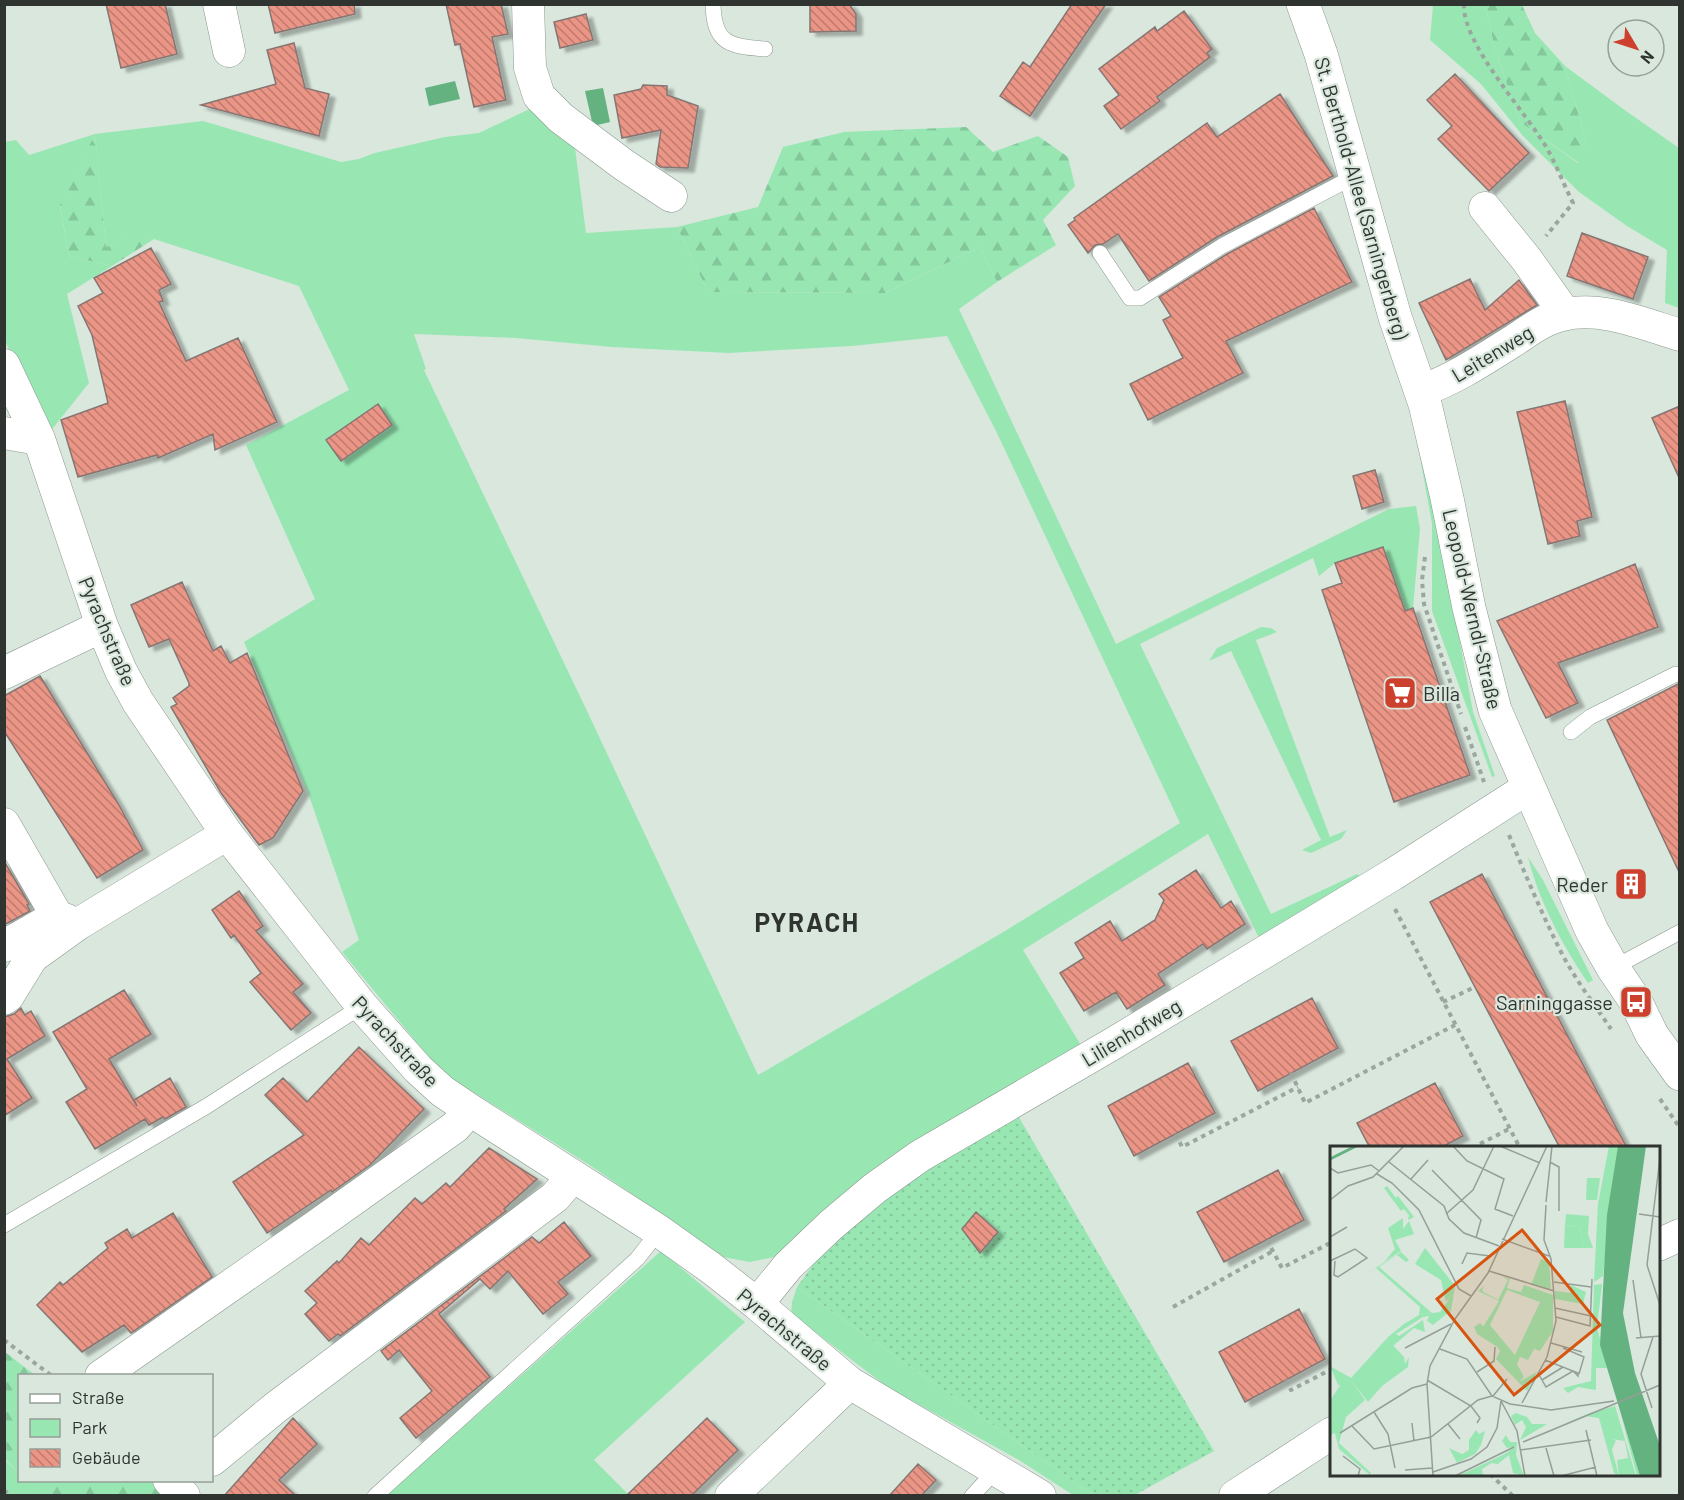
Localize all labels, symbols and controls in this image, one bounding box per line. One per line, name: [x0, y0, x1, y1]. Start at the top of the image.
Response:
north arrow: [1606, 18, 1666, 78]
text: N: [1637, 48, 1659, 68]
street label: St. Berthold-Allee (Sarningerberg): [1310, 54, 1414, 343]
street label: Leitenweg: [1447, 319, 1537, 387]
street label: Leopold-Werndl-Straße: [1438, 506, 1508, 712]
street label: Pyrachstraße: [74, 573, 142, 689]
supermarket icon: Billa: [1382, 675, 1418, 711]
place label: Billa: [1423, 681, 1460, 705]
building icon: Reder: [1613, 866, 1649, 902]
place label: Reder: [1556, 872, 1608, 896]
district label: PYRACH: [754, 906, 860, 937]
bus stop icon: Sarninggasse: [1618, 984, 1654, 1020]
street label: Pyrachstraße: [348, 990, 444, 1092]
place label: Sarninggasse: [1496, 990, 1613, 1014]
street label: Lilienhofweg: [1077, 993, 1185, 1071]
inset map: [1330, 1146, 1660, 1476]
street label: Pyrachstraße: [733, 1283, 837, 1375]
legend: [18, 1374, 213, 1482]
text: Straße: [72, 1386, 124, 1408]
text: Park: [72, 1416, 107, 1438]
text: Gebäude: [72, 1446, 141, 1468]

